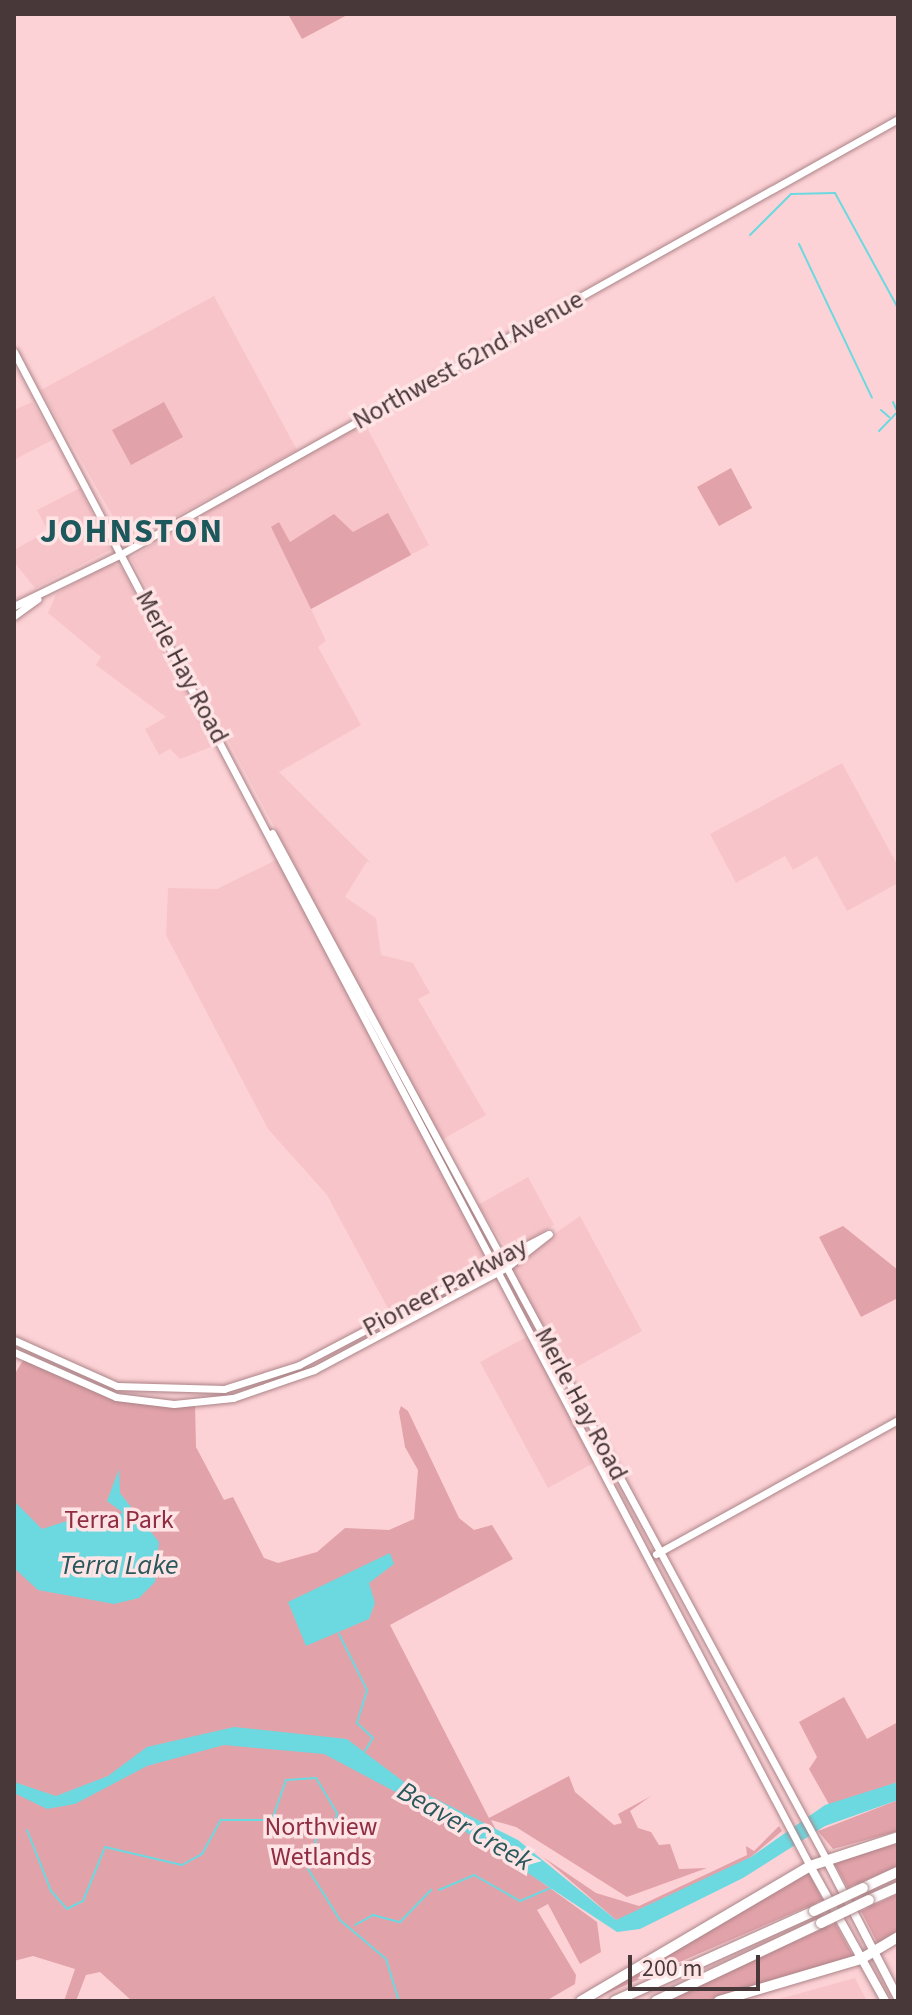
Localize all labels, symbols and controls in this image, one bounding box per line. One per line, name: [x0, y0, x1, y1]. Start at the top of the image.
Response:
street label: Northwest 62nd Avenue: [347, 284, 589, 436]
district label: JOHNSTON: [40, 512, 224, 552]
street label: Merle Hay Road: [129, 585, 235, 749]
street label: Pioneer Parkway: [357, 1231, 533, 1343]
street label: Merle Hay Road: [528, 1322, 634, 1486]
park label: Terra Park: [64, 1504, 174, 1536]
water label: Terra Lake: [59, 1548, 179, 1582]
water label: Beaver Creek: [392, 1774, 538, 1878]
park label: Northview Wetlands: [264, 1811, 378, 1872]
scale bar: [632, 1939, 764, 1989]
text: 200 m: [642, 1951, 702, 1986]

